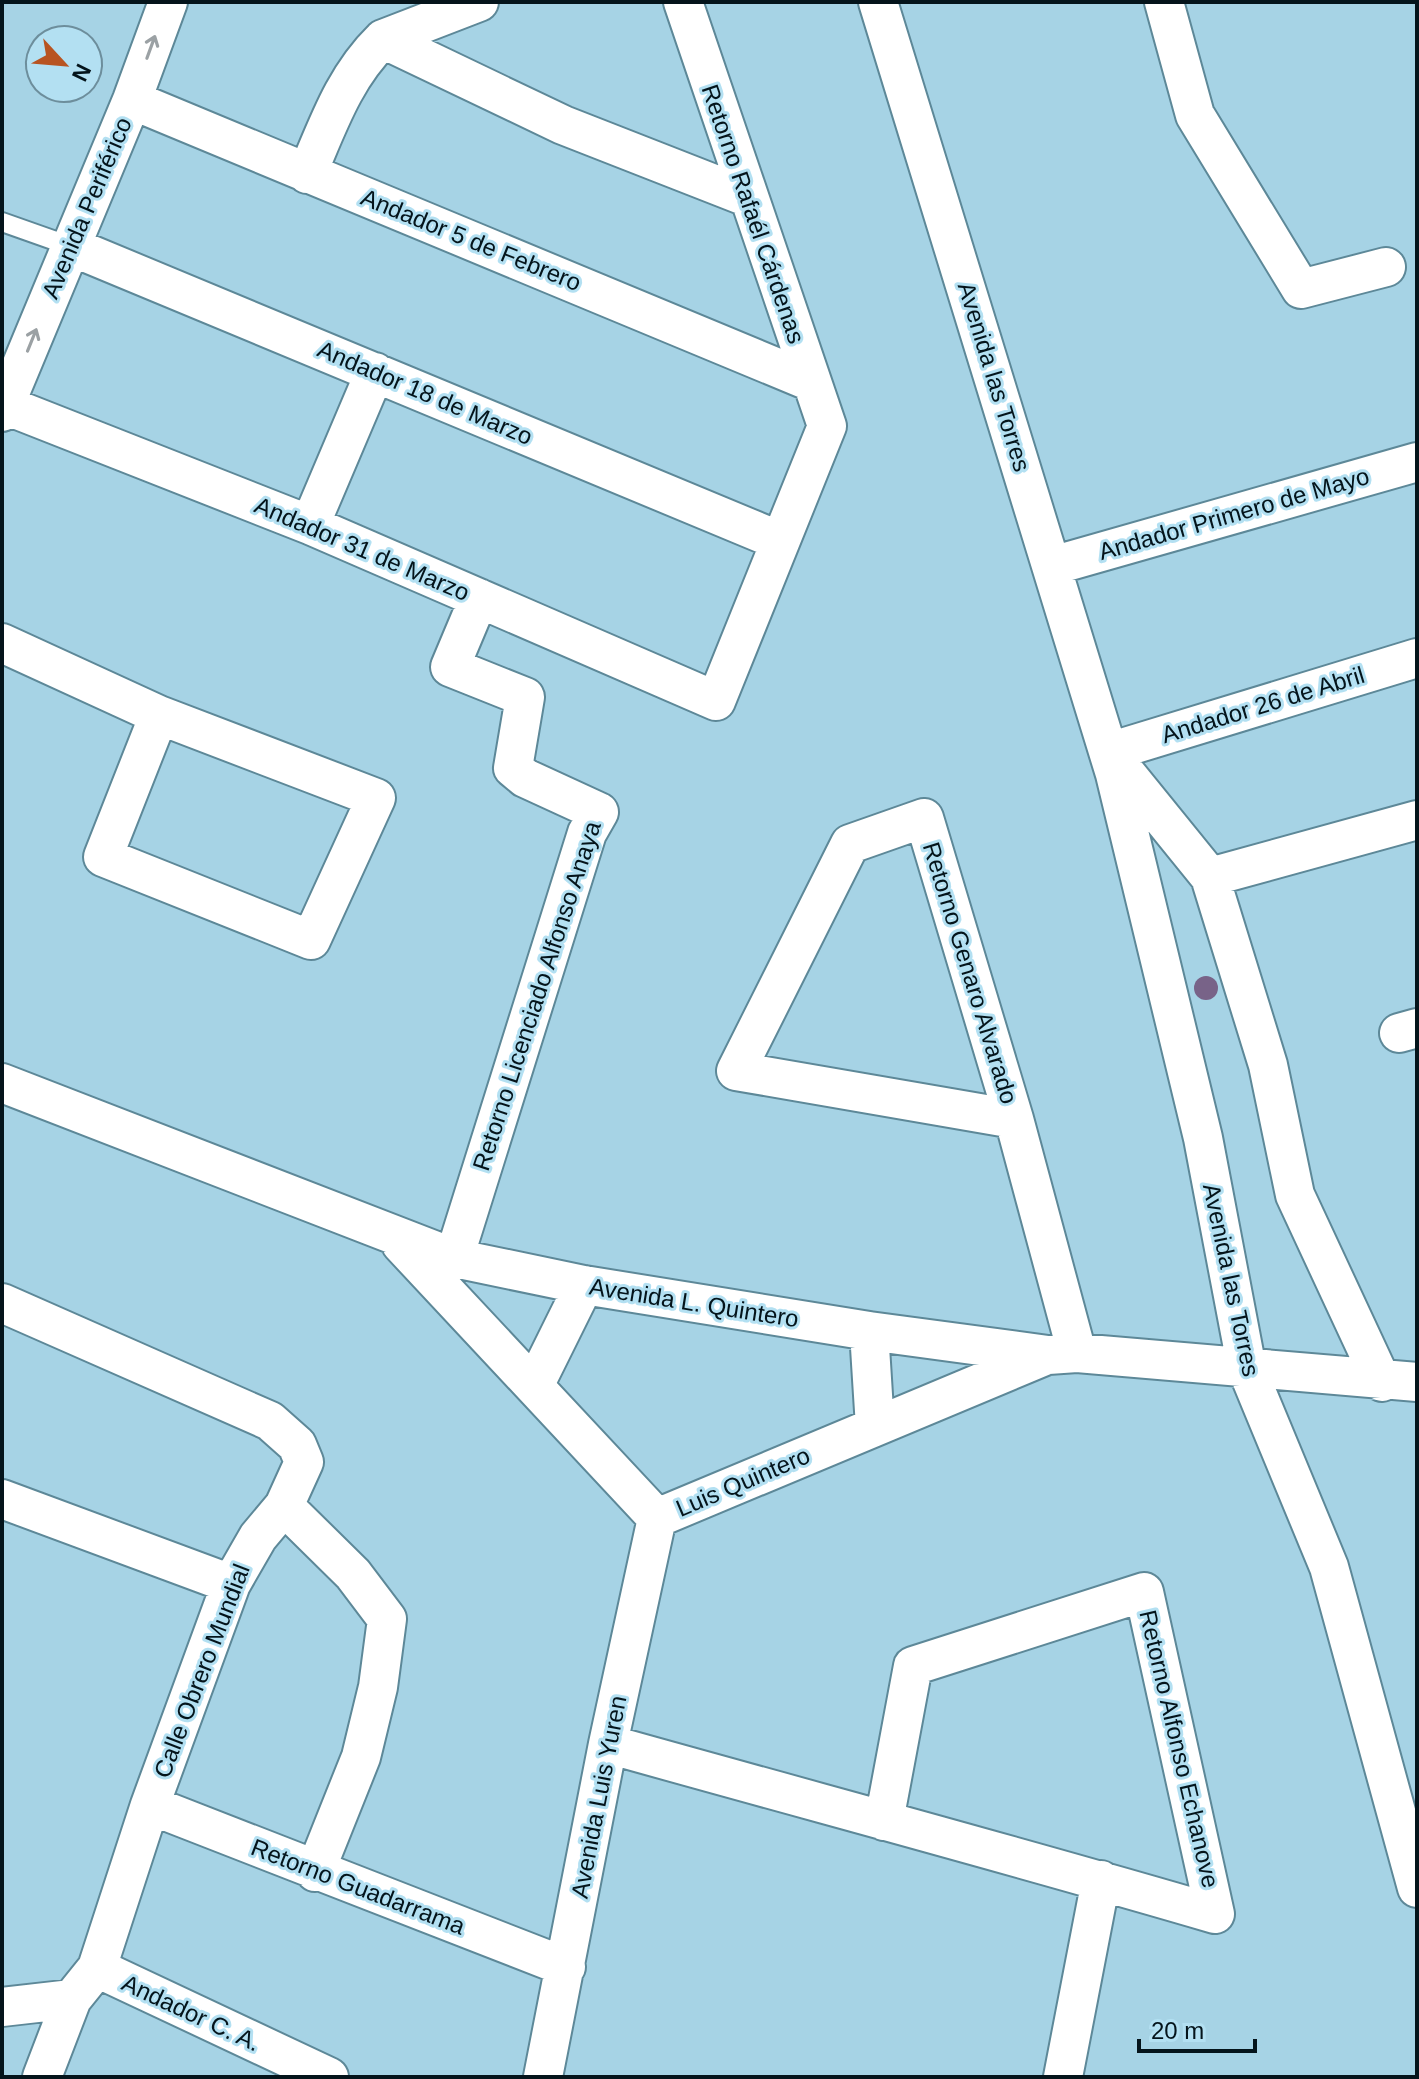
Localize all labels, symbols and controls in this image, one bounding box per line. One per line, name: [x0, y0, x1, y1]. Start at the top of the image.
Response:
north arrow: [24, 24, 104, 104]
one-way arrow: [145, 35, 160, 60]
text: N: [67, 60, 96, 85]
street label: Retorno Rafaél Cárdenas: [696, 81, 811, 347]
street label: Avenida Periférico: [36, 113, 137, 303]
street label: Andador 5 de Febrero: [357, 183, 585, 296]
street label: Avenida las Torres: [953, 279, 1036, 475]
one-way arrow: [25, 328, 40, 353]
street label: Andador 18 de Marzo: [314, 335, 537, 450]
street label: Andador Primero de Mayo: [1095, 462, 1372, 565]
street label: Andador 31 de Marzo: [251, 491, 474, 606]
street label: Andador 26 de Abril: [1158, 661, 1368, 748]
street label: Retorno Licenciado Alfonso Anaya: [467, 817, 606, 1174]
street label: Retorno Genaro Alvarado: [918, 839, 1023, 1107]
street label: Avenida las Torres: [1198, 1181, 1265, 1379]
street label: Avenida L. Quintero: [587, 1273, 801, 1332]
street label: Luis Quintero: [672, 1441, 814, 1522]
street label: Calle Obrero Mundial: [148, 1560, 255, 1782]
street label: Retorno Alfonso Echanove: [1134, 1607, 1225, 1890]
street label: Avenida Luis Yuren: [566, 1693, 631, 1901]
street label: Retorno Guadarrama: [247, 1833, 469, 1940]
street label: Andador C. A.: [118, 1969, 265, 2056]
scale bar: [1139, 2003, 1255, 2053]
text: 20 m: [1151, 2017, 1204, 2044]

